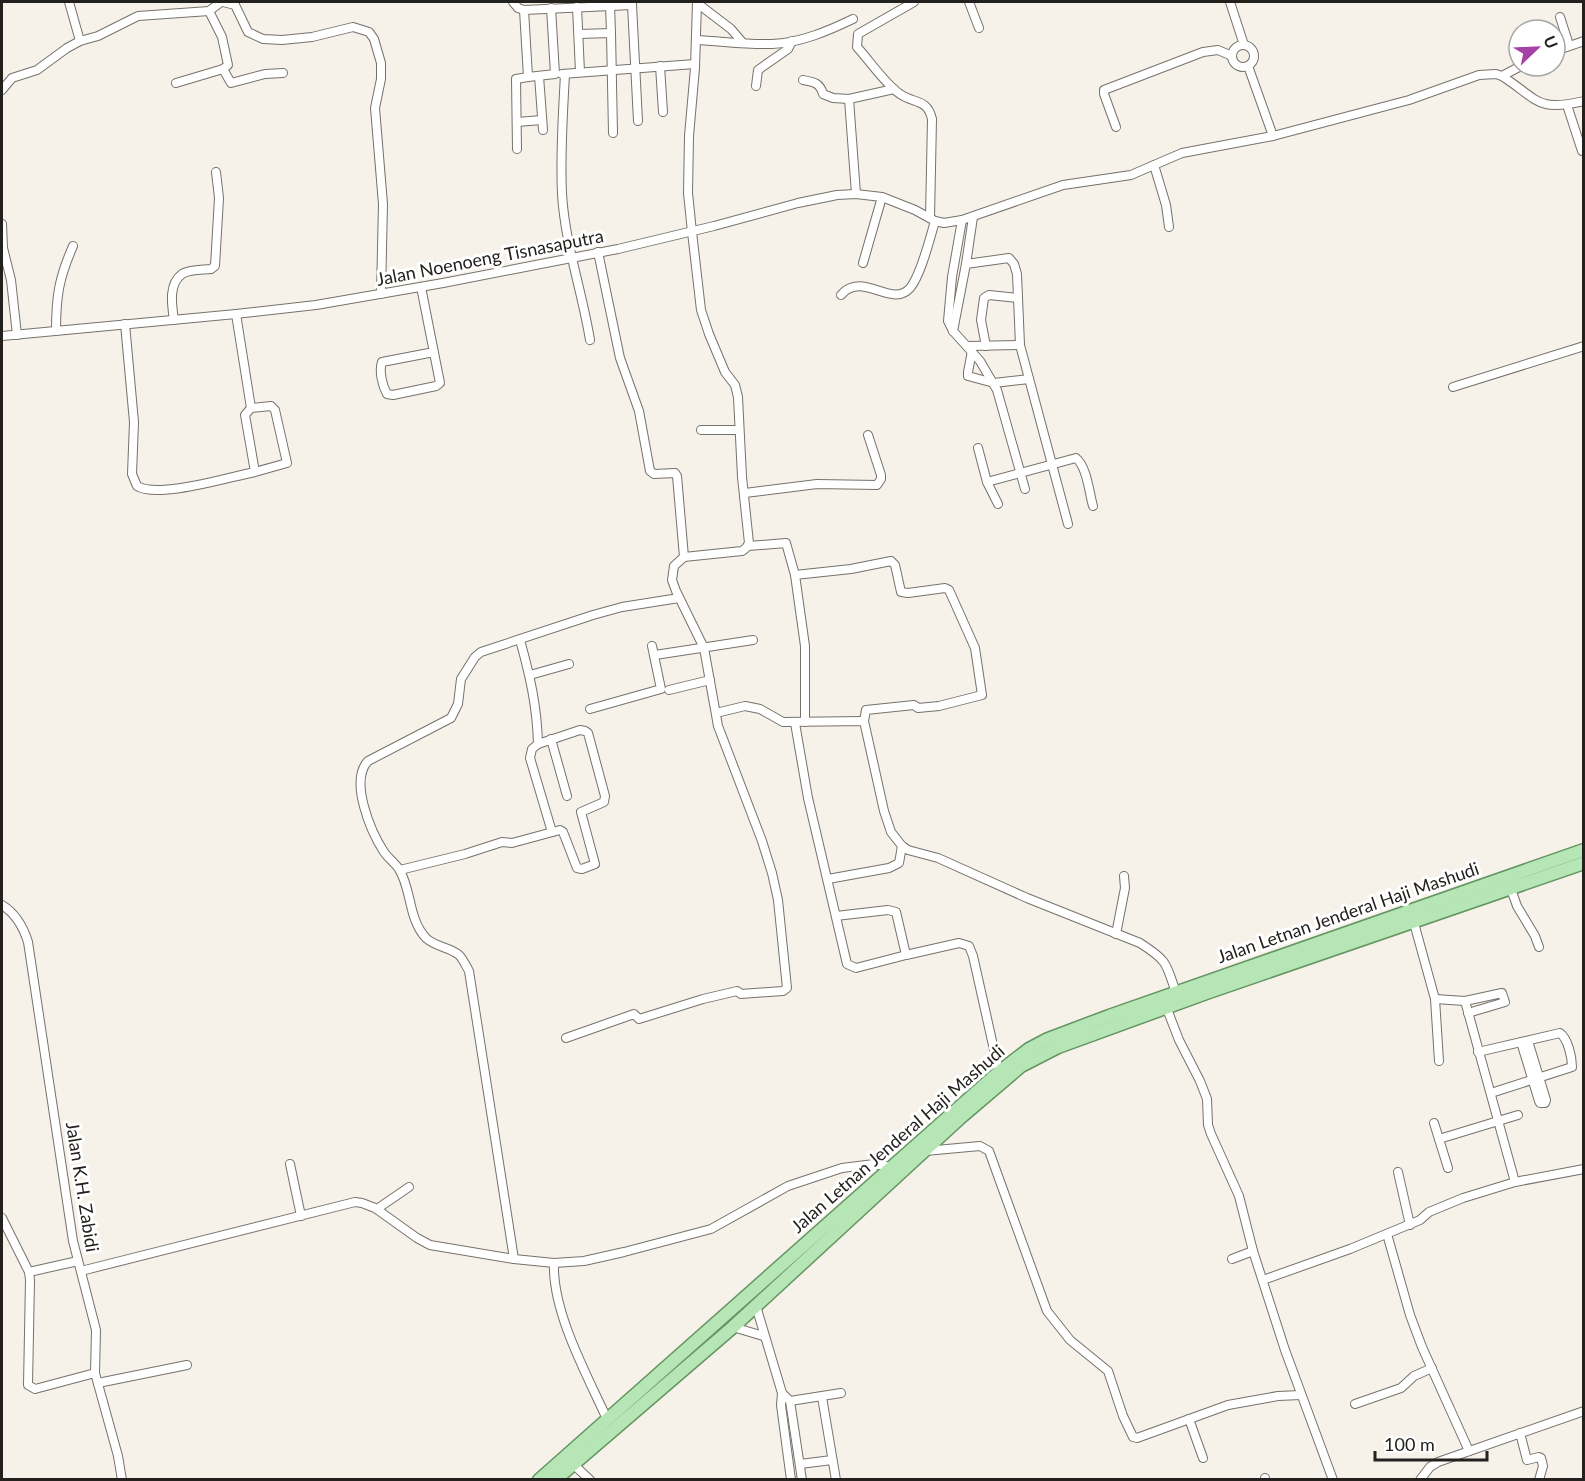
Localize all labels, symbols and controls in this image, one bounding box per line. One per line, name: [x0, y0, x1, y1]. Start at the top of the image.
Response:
north arrow: [1507, 18, 1567, 78]
text: U: [1540, 33, 1562, 51]
street label: Jalan Noenoeng Tisnasaputra: [374, 224, 605, 290]
street label: Jalan Letnan Jenderal Haji Mashudi: [1214, 857, 1482, 967]
street label: Jalan Letnan Jenderal Haji Mashudi: [786, 1040, 1009, 1237]
street label: Jalan K.H. Zabidi: [62, 1120, 104, 1253]
scale bar: [1375, 1424, 1488, 1462]
text: 100 m: [1384, 1433, 1435, 1455]

